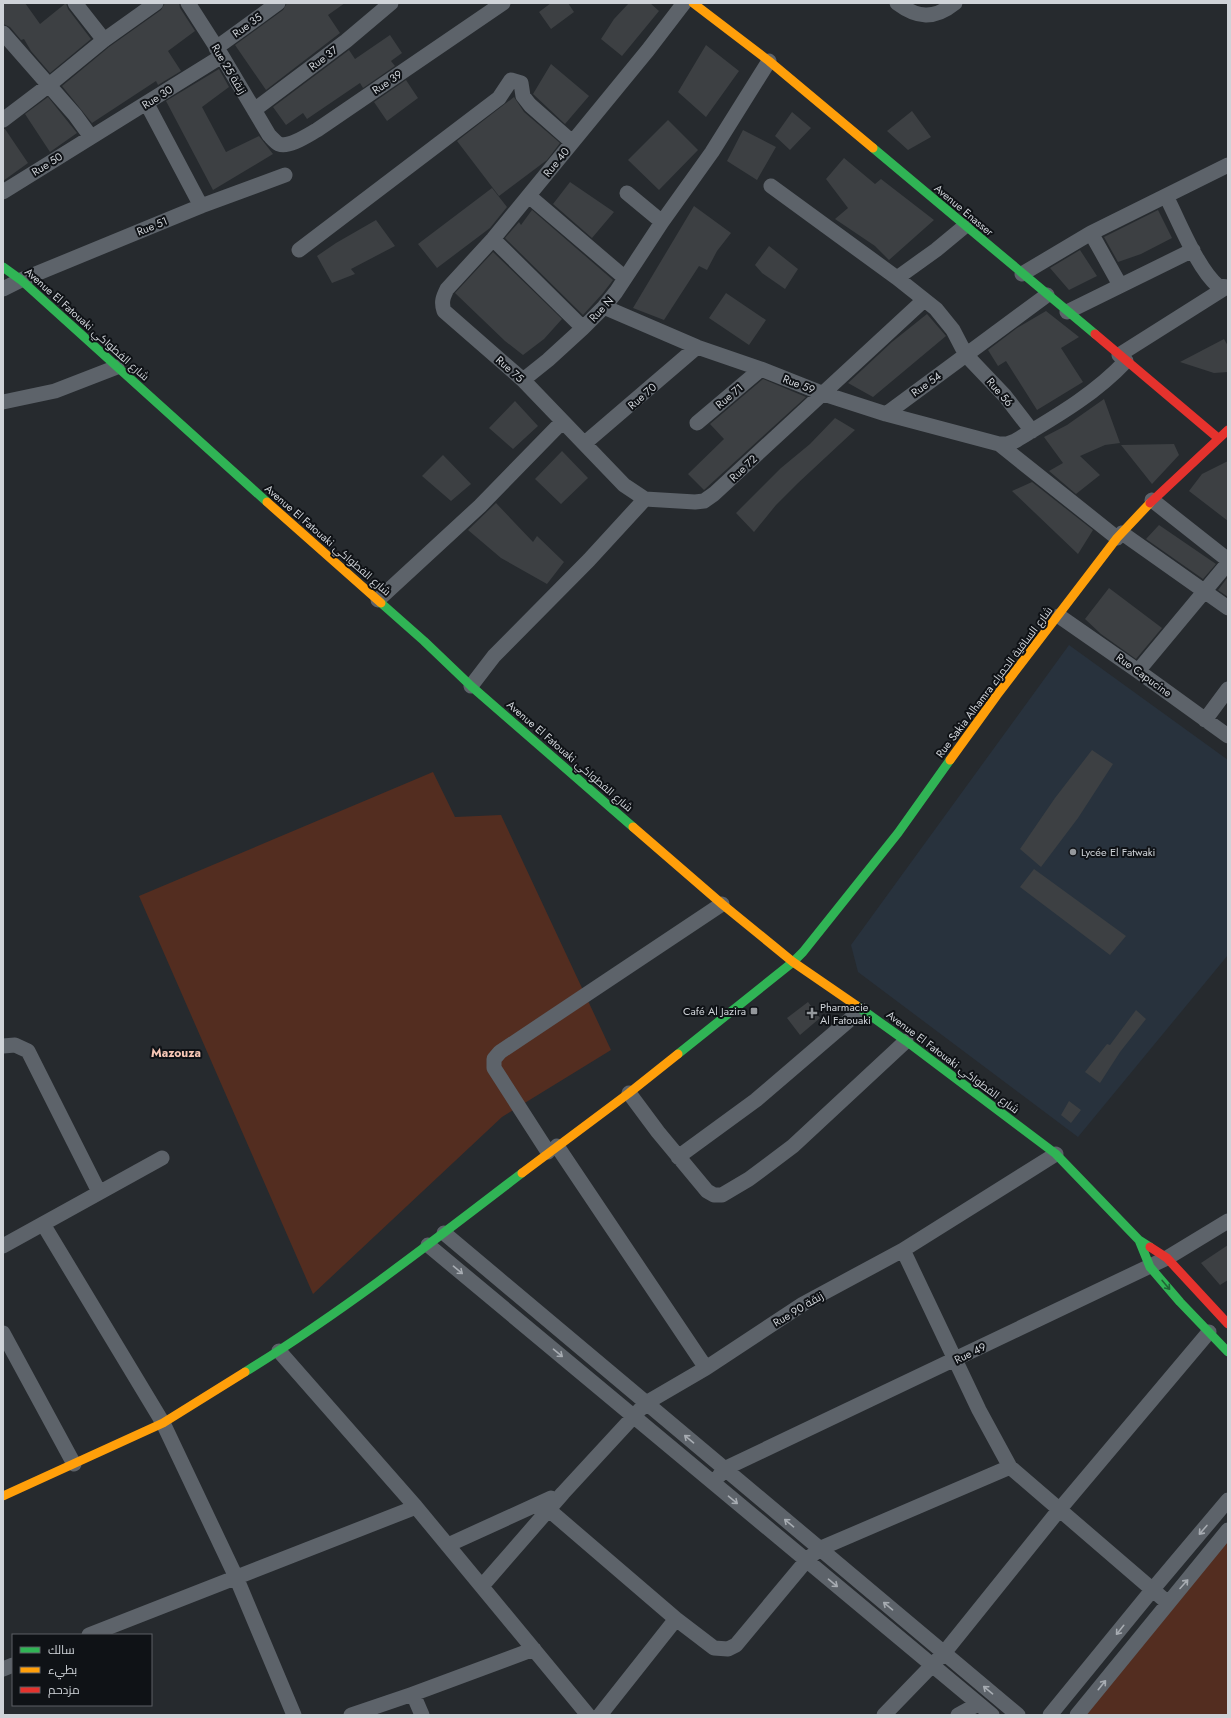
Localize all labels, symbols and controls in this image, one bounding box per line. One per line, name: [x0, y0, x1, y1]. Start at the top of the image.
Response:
street label: Rue 35: [229, 9, 265, 41]
street label: Rue 25 زنقة: [208, 41, 250, 97]
street label: Rue 37: [305, 42, 341, 74]
street label: Rue 39: [369, 66, 405, 98]
street label: Rue 30: [139, 81, 176, 113]
street label: Rue 40: [539, 143, 573, 180]
street label: Rue 50: [28, 148, 66, 180]
street label: Avenue Enasser: [931, 180, 997, 240]
street label: Rue 51: [134, 213, 170, 239]
street label: Avenue El Fatouaki شارع الفطواكي: [21, 264, 153, 385]
street label: Rue N: [585, 293, 617, 325]
street label: Rue 75: [492, 352, 528, 386]
street label: Rue 54: [908, 367, 945, 400]
street label: Rue 59: [781, 371, 817, 397]
street label: Rue 56: [983, 374, 1017, 410]
street label: Rue 70: [624, 379, 660, 413]
street label: Rue 71: [712, 380, 746, 412]
street label: Rue 72: [725, 451, 761, 485]
street label: Avenue El Fatouaki شارع الفطواكي: [261, 481, 395, 600]
street label: Rue Sakia Alhamra شارع الساقية الحمراء: [932, 603, 1056, 761]
street label: Rue Capucine: [1113, 649, 1175, 701]
street label: Avenue El Fatouaki شارع الفطواكي: [503, 697, 637, 816]
place label: Lycée El Fatwaki: [1081, 844, 1156, 860]
marker: Lycée El Fatwaki: [1068, 847, 1078, 857]
place label: Pharmacie Al Fatouaki: [820, 999, 871, 1028]
place label: Café Al Jazira: [683, 1003, 746, 1019]
marker: Café Al Jazira: [749, 1006, 759, 1016]
street label: Avenue El Fatouaki شارع الفطواكي: [883, 1007, 1023, 1118]
marker: Pharmacie Al Fatouaki: [807, 1008, 817, 1018]
district label: Mazouza: [151, 1044, 201, 1062]
one-way arrow: [453, 1266, 464, 1275]
one-way arrow: [1161, 1280, 1170, 1291]
street label: Rue 90 زنقة: [770, 1288, 826, 1330]
street label: Rue 49: [951, 1338, 989, 1368]
one-way arrow: [553, 1349, 564, 1358]
one-way arrow: [684, 1435, 695, 1444]
one-way arrow: [728, 1495, 739, 1504]
one-way arrow: [783, 1518, 794, 1527]
one-way arrow: [1198, 1525, 1207, 1535]
one-way arrow: [827, 1579, 838, 1588]
one-way arrow: [1180, 1579, 1189, 1590]
one-way arrow: [883, 1602, 894, 1611]
one-way arrow: [1115, 1624, 1124, 1635]
legend: [12, 1634, 152, 1706]
text: سالك: [48, 1641, 75, 1659]
text: بطيء: [48, 1661, 77, 1680]
one-way arrow: [1097, 1679, 1106, 1690]
text: مزدحم: [48, 1681, 80, 1699]
one-way arrow: [983, 1685, 993, 1694]

